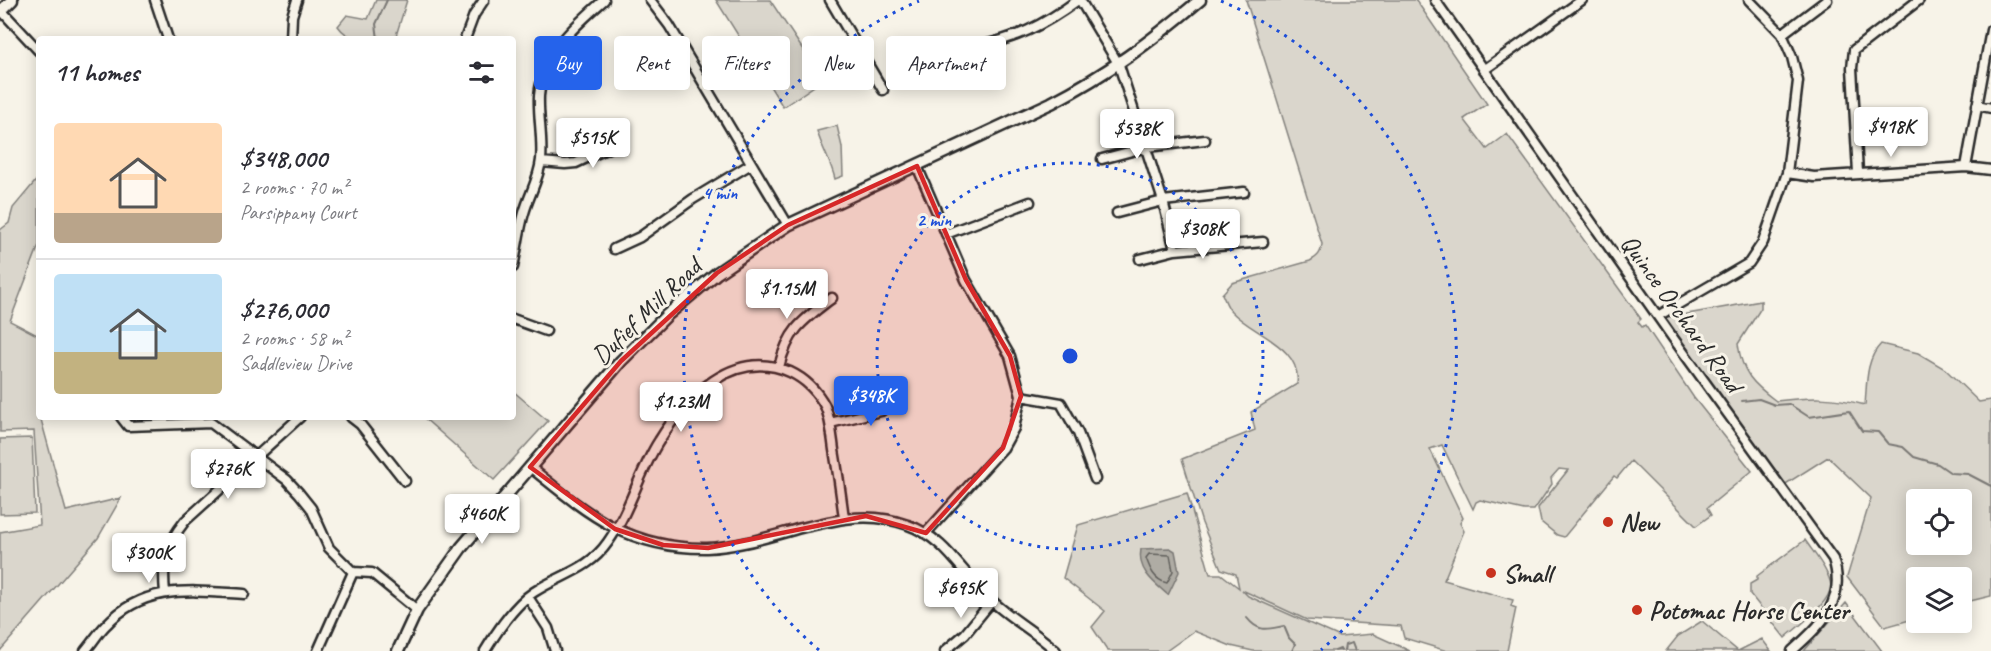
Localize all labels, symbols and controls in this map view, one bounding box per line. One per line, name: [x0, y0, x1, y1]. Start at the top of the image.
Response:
chip: Buy: [534, 36, 602, 90]
chip: Rent: [614, 36, 690, 90]
chip: Filters: [702, 36, 790, 90]
chip: New: [802, 36, 874, 90]
chip: Apartment: [886, 36, 1006, 90]
text: 11 homes: [54, 56, 139, 89]
icon: filters: [465, 56, 498, 89]
pin: $418K: [1849, 107, 1933, 158]
pin: $538K: [1095, 109, 1179, 160]
text: $418K: [1868, 114, 1914, 139]
text: $538K: [1114, 116, 1160, 141]
pin: $515K: [551, 118, 635, 169]
text: $515K: [570, 125, 616, 150]
text: $348,000: [240, 142, 327, 175]
icon: home: [102, 147, 174, 219]
text: 2 rooms · 70 m²: [240, 175, 348, 200]
text: 4 min: [703, 182, 738, 204]
text: Parsippany Court: [240, 200, 357, 225]
text: 2 min: [917, 209, 952, 231]
pin: $308K: [1161, 209, 1245, 260]
text: $308K: [1180, 216, 1226, 241]
street label: Quince Orchard Road: [1613, 228, 1752, 402]
street label: Dufief Mill Road: [585, 248, 711, 372]
pin: $1.15M: [738, 269, 836, 320]
text: $1.15M: [760, 276, 814, 301]
text: $276,000: [240, 293, 328, 326]
icon: home: [102, 298, 174, 370]
text: 2 rooms · 58 m²: [240, 326, 348, 351]
centre of rings: [1060, 346, 1080, 366]
text: Saddleview Drive: [240, 351, 352, 376]
pin: $348K: [829, 376, 913, 427]
pin: $1.23M: [632, 382, 730, 433]
text: $348K: [848, 383, 894, 408]
text: $1.23M: [654, 389, 708, 414]
pin: $276K: [186, 449, 270, 500]
text: $276K: [205, 456, 251, 481]
map controls: [1906, 489, 1972, 633]
button: locate: [1906, 489, 1972, 555]
pin: $460K: [440, 494, 524, 545]
text: $460K: [459, 501, 505, 526]
place label: New: [1620, 506, 1661, 539]
marker: New: [1601, 515, 1615, 529]
pin: $300K: [107, 533, 191, 584]
text: $300K: [126, 540, 172, 565]
place label: Small: [1503, 557, 1557, 590]
marker: Small: [1484, 566, 1498, 580]
button: layers: [1906, 567, 1972, 633]
pin: $695K: [919, 568, 1003, 619]
text: $695K: [938, 575, 984, 600]
place label: Potomac Horse Center: [1649, 594, 1851, 627]
marker: Potomac Horse Center: [1630, 603, 1644, 617]

